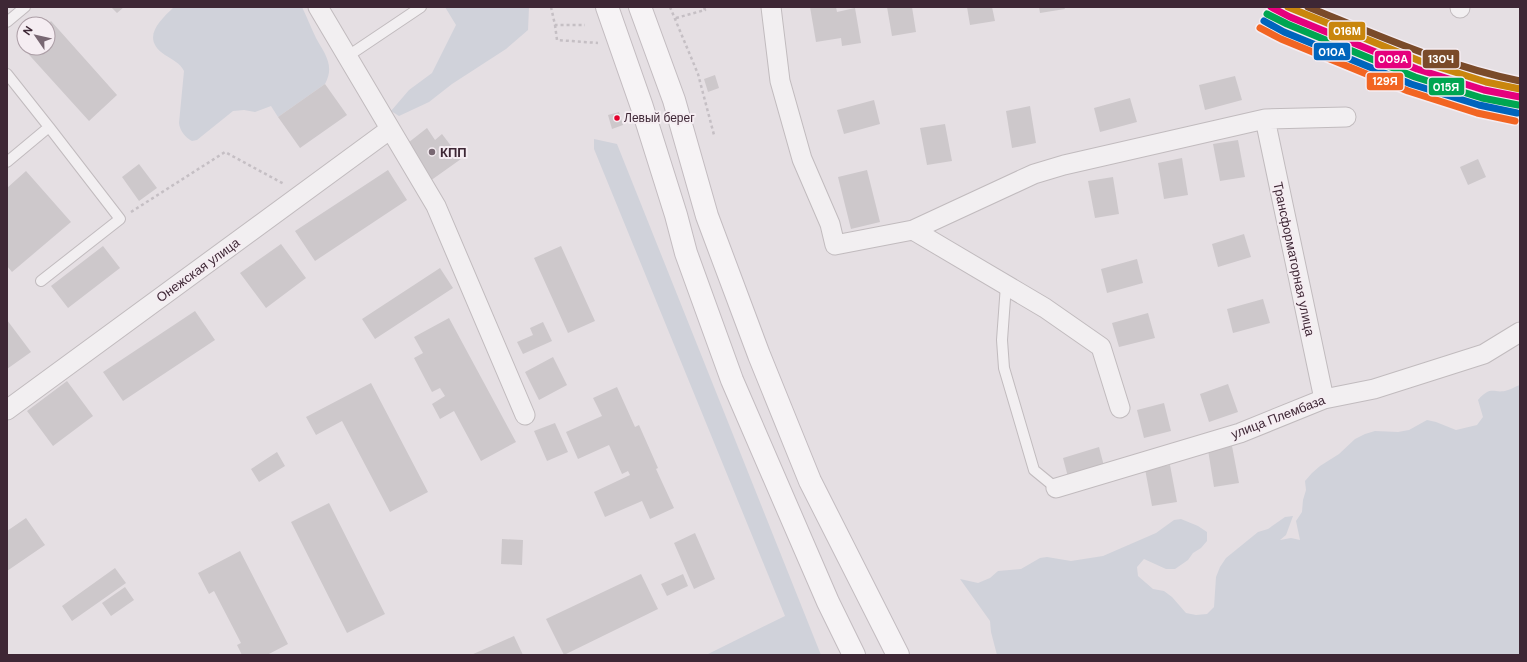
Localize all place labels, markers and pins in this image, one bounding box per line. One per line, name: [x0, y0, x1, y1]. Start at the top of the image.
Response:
place label: Левый берег: [624, 110, 695, 126]
marker: Левый берег: [612, 113, 622, 123]
place label: КПП: [440, 144, 467, 161]
marker: КПП: [427, 147, 437, 157]

